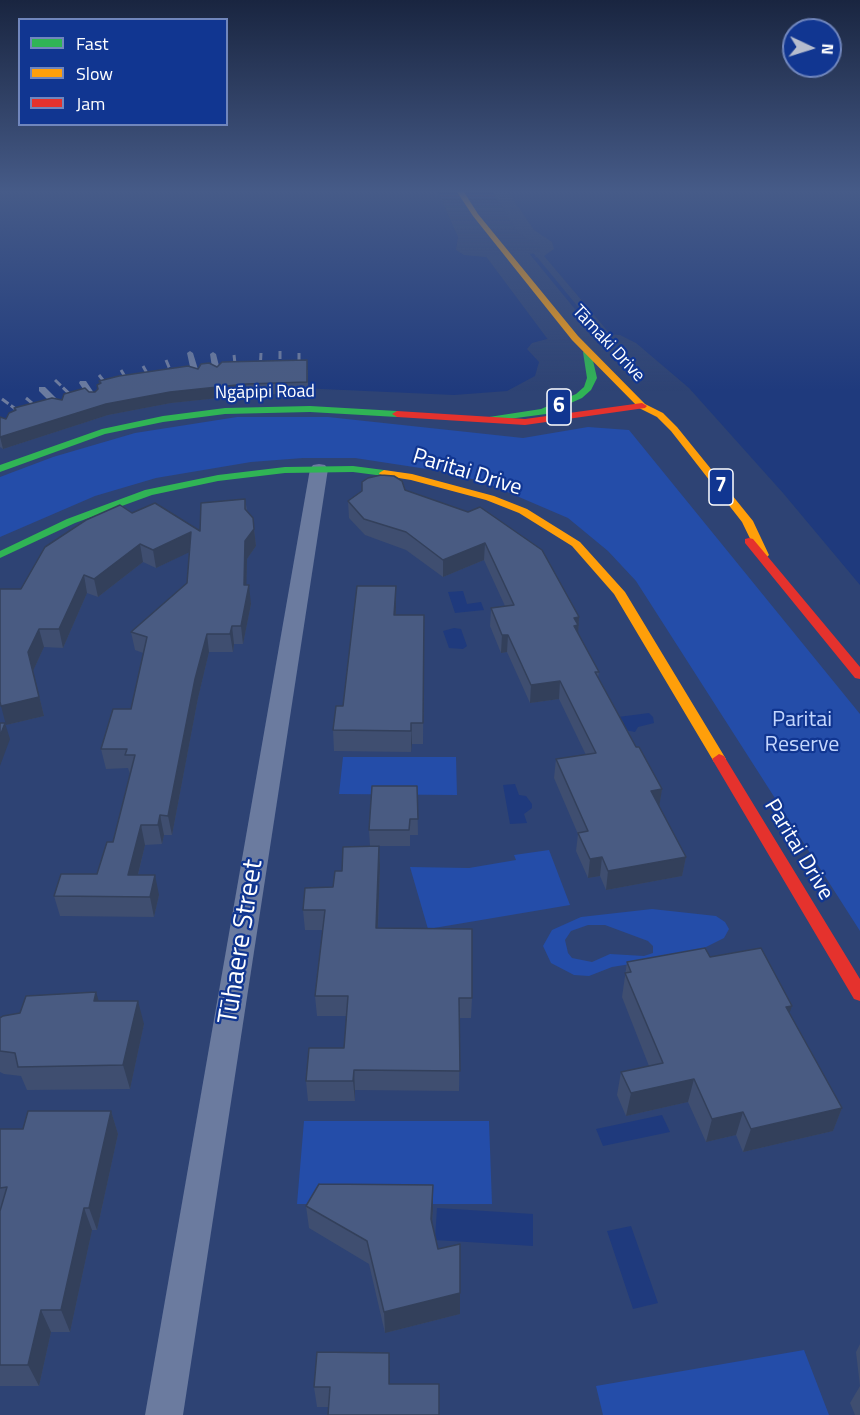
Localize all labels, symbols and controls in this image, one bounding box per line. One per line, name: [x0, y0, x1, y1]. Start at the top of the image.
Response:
legend: [18, 18, 228, 126]
north arrow: [782, 18, 842, 78]
text: Fast: [76, 30, 109, 57]
text: N: [816, 43, 840, 55]
text: Slow: [76, 60, 113, 87]
text: Jam: [76, 90, 105, 117]
street label: Tāmaki Drive: [567, 301, 649, 387]
street label: Ngāpipi Road: [215, 381, 315, 405]
road number: 6: [547, 389, 571, 425]
street label: Paritai Drive: [409, 444, 525, 502]
road number: 7: [709, 469, 733, 505]
park label: Paritai Reserve: [765, 708, 839, 760]
street label: Paritai Drive: [758, 795, 838, 905]
street label: Tūhaere Street: [213, 857, 271, 1027]

